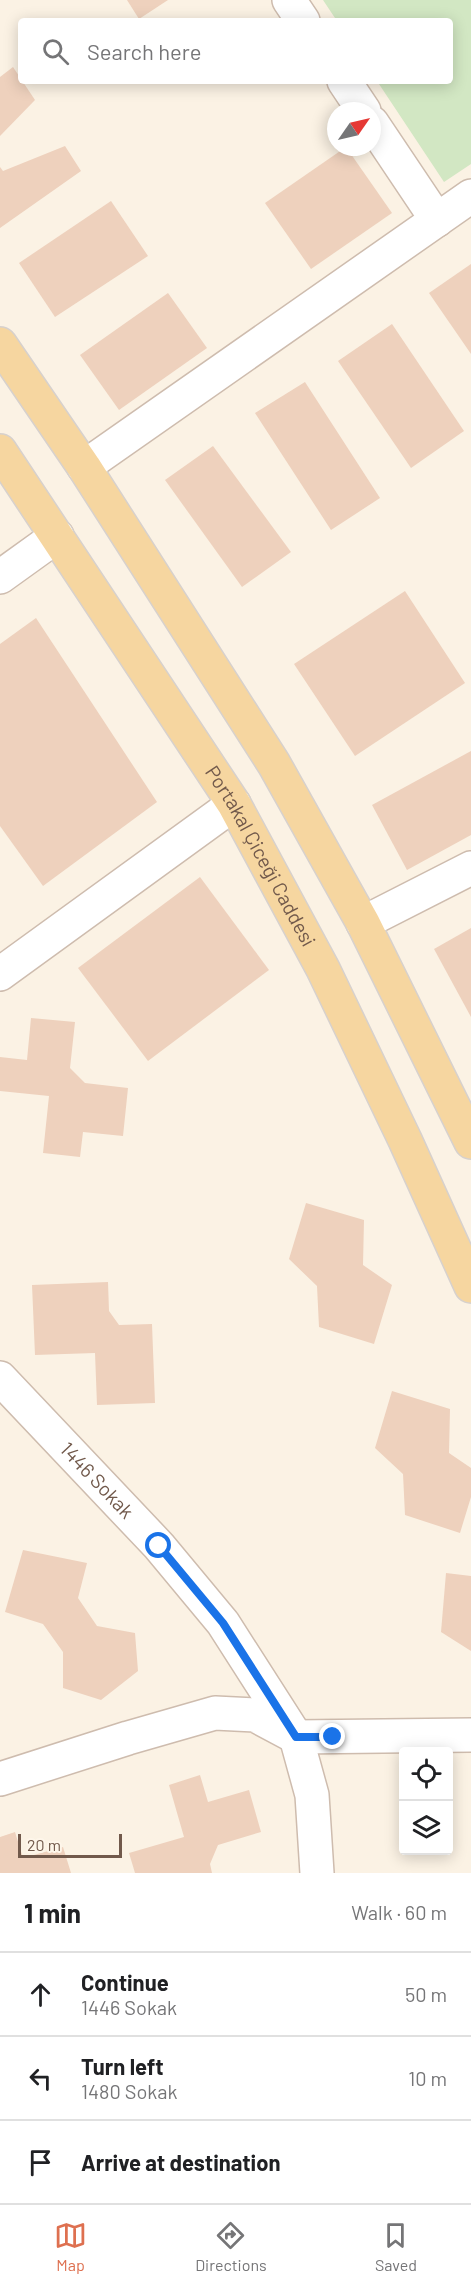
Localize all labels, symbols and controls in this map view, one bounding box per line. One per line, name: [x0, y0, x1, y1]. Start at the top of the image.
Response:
search box: [18, 18, 453, 84]
icon: search: [39, 35, 72, 68]
text: Search here: [87, 38, 201, 64]
north arrow: [327, 102, 381, 156]
street label: Portakal Çiceği Caddesi: [201, 761, 322, 950]
street label: 1446 Sokak: [56, 1437, 139, 1523]
route start: [145, 1532, 171, 1558]
route end: [319, 1723, 345, 1749]
map controls: [399, 1747, 453, 1855]
button: locate: [399, 1747, 453, 1801]
button: layers: [399, 1801, 453, 1855]
scale bar: [18, 1831, 122, 1858]
text: 20 m: [27, 1835, 61, 1854]
text: 1 min: [24, 1897, 81, 1928]
text: Walk · 60 m: [351, 1900, 447, 1924]
text: Continue: [81, 1969, 169, 1995]
icon: ahead: [24, 1978, 57, 2011]
text: 50 m: [405, 1982, 447, 2006]
text: 1446 Sokak: [81, 1995, 177, 2019]
text: Turn left: [81, 2053, 164, 2079]
icon: left: [24, 2062, 57, 2095]
text: 10 m: [408, 2066, 447, 2090]
text: 1480 Sokak: [81, 2079, 177, 2103]
icon: arrive: [24, 2146, 57, 2179]
text: Arrive at destination: [81, 2149, 280, 2175]
tab: Map: [54, 2219, 87, 2274]
tab: Directions: [195, 2219, 267, 2274]
tab: Saved: [375, 2219, 417, 2274]

